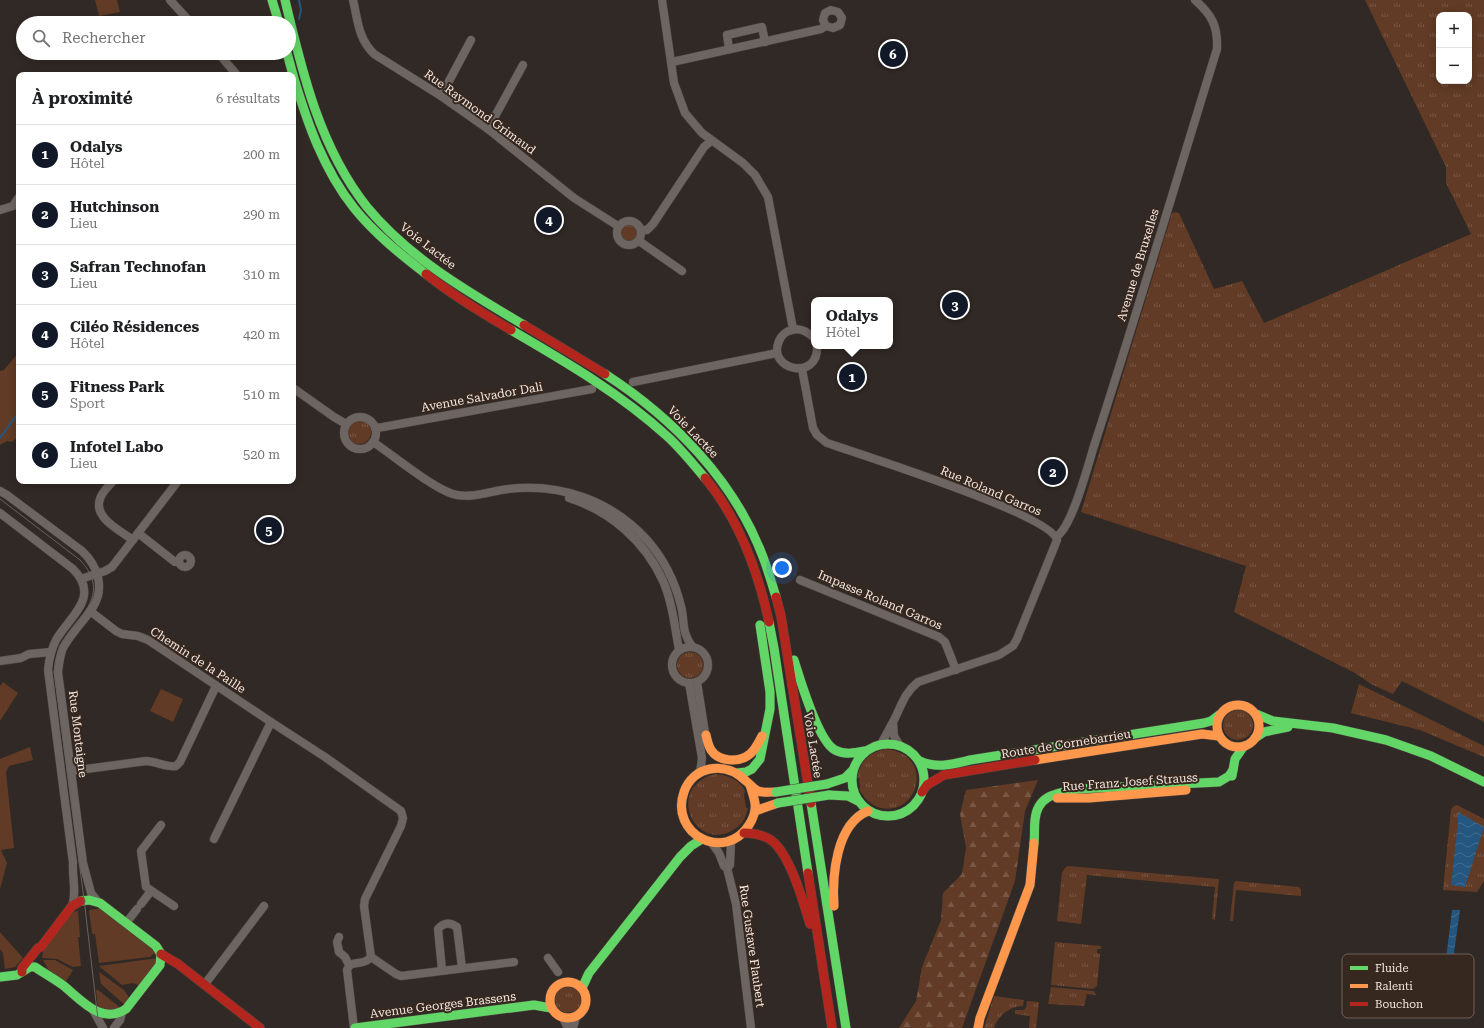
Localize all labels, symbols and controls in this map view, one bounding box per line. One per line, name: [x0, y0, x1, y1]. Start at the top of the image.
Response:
map controls: [1436, 12, 1472, 84]
button: +: [1436, 12, 1472, 48]
search box: [16, 16, 296, 60]
icon: search: [30, 27, 52, 49]
text: Rechercher: [62, 29, 145, 47]
pin: 6: [880, 39, 906, 69]
button: −: [1436, 48, 1472, 84]
street label: Rue Raymond Grimaud: [422, 67, 539, 157]
text: À proximité: [32, 88, 133, 108]
text: 6 résultats: [216, 91, 280, 106]
text: Odalys: [70, 138, 123, 156]
text: 1: [41, 147, 49, 162]
text: 200 m: [243, 147, 280, 162]
text: Hôtel: [70, 156, 104, 171]
text: Hutchinson: [70, 198, 159, 216]
pin: 4: [536, 205, 562, 235]
text: 2: [41, 207, 49, 222]
text: 290 m: [243, 207, 280, 222]
street label: Avenue de Bruxelles: [1114, 207, 1162, 323]
text: Lieu: [70, 216, 97, 231]
street label: Voie Lactée: [397, 220, 459, 272]
text: Safran Technofan: [70, 258, 206, 276]
text: 3: [41, 267, 49, 282]
text: 310 m: [243, 267, 280, 282]
text: Lieu: [70, 276, 97, 291]
pin: 3: [942, 290, 968, 320]
popup: [811, 297, 893, 349]
text: Odalys: [826, 307, 878, 325]
text: Ciléo Résidences: [70, 318, 199, 336]
text: Hôtel: [826, 325, 860, 340]
text: 4: [41, 327, 49, 342]
text: 420 m: [243, 327, 280, 342]
text: Hôtel: [70, 336, 104, 351]
pin: 1: [839, 362, 865, 392]
text: Fitness Park: [70, 378, 165, 396]
street label: Avenue Salvador Dali: [420, 379, 544, 415]
text: 5: [41, 387, 49, 402]
text: 510 m: [243, 387, 280, 402]
text: Sport: [70, 396, 105, 411]
street label: Voie Lactée: [665, 403, 722, 461]
text: Infotel Labo: [70, 438, 163, 456]
text: 6: [41, 447, 49, 462]
text: 520 m: [243, 447, 280, 462]
text: Lieu: [70, 456, 97, 471]
pin: 2: [1040, 457, 1066, 487]
street label: Rue Roland Garros: [938, 463, 1044, 519]
pin: 5: [256, 515, 282, 545]
your location: [772, 558, 792, 578]
street label: Impasse Roland Garros: [816, 567, 945, 633]
street label: Chemin de la Paille: [148, 624, 249, 696]
street label: Rue Montaigne: [66, 690, 90, 779]
street label: Voie Lactée: [801, 711, 825, 779]
street label: Route de Cornebarrieu: [1000, 727, 1132, 761]
street label: Rue Franz Josef Strauss: [1062, 770, 1199, 794]
street label: Rue Gustave Flaubert: [736, 884, 768, 1009]
legend: [1342, 954, 1474, 1018]
text: Fluide: [1375, 962, 1408, 975]
text: Ralenti: [1375, 980, 1413, 993]
street label: Avenue Georges Brassens: [369, 989, 517, 1021]
text: Bouchon: [1375, 998, 1423, 1011]

